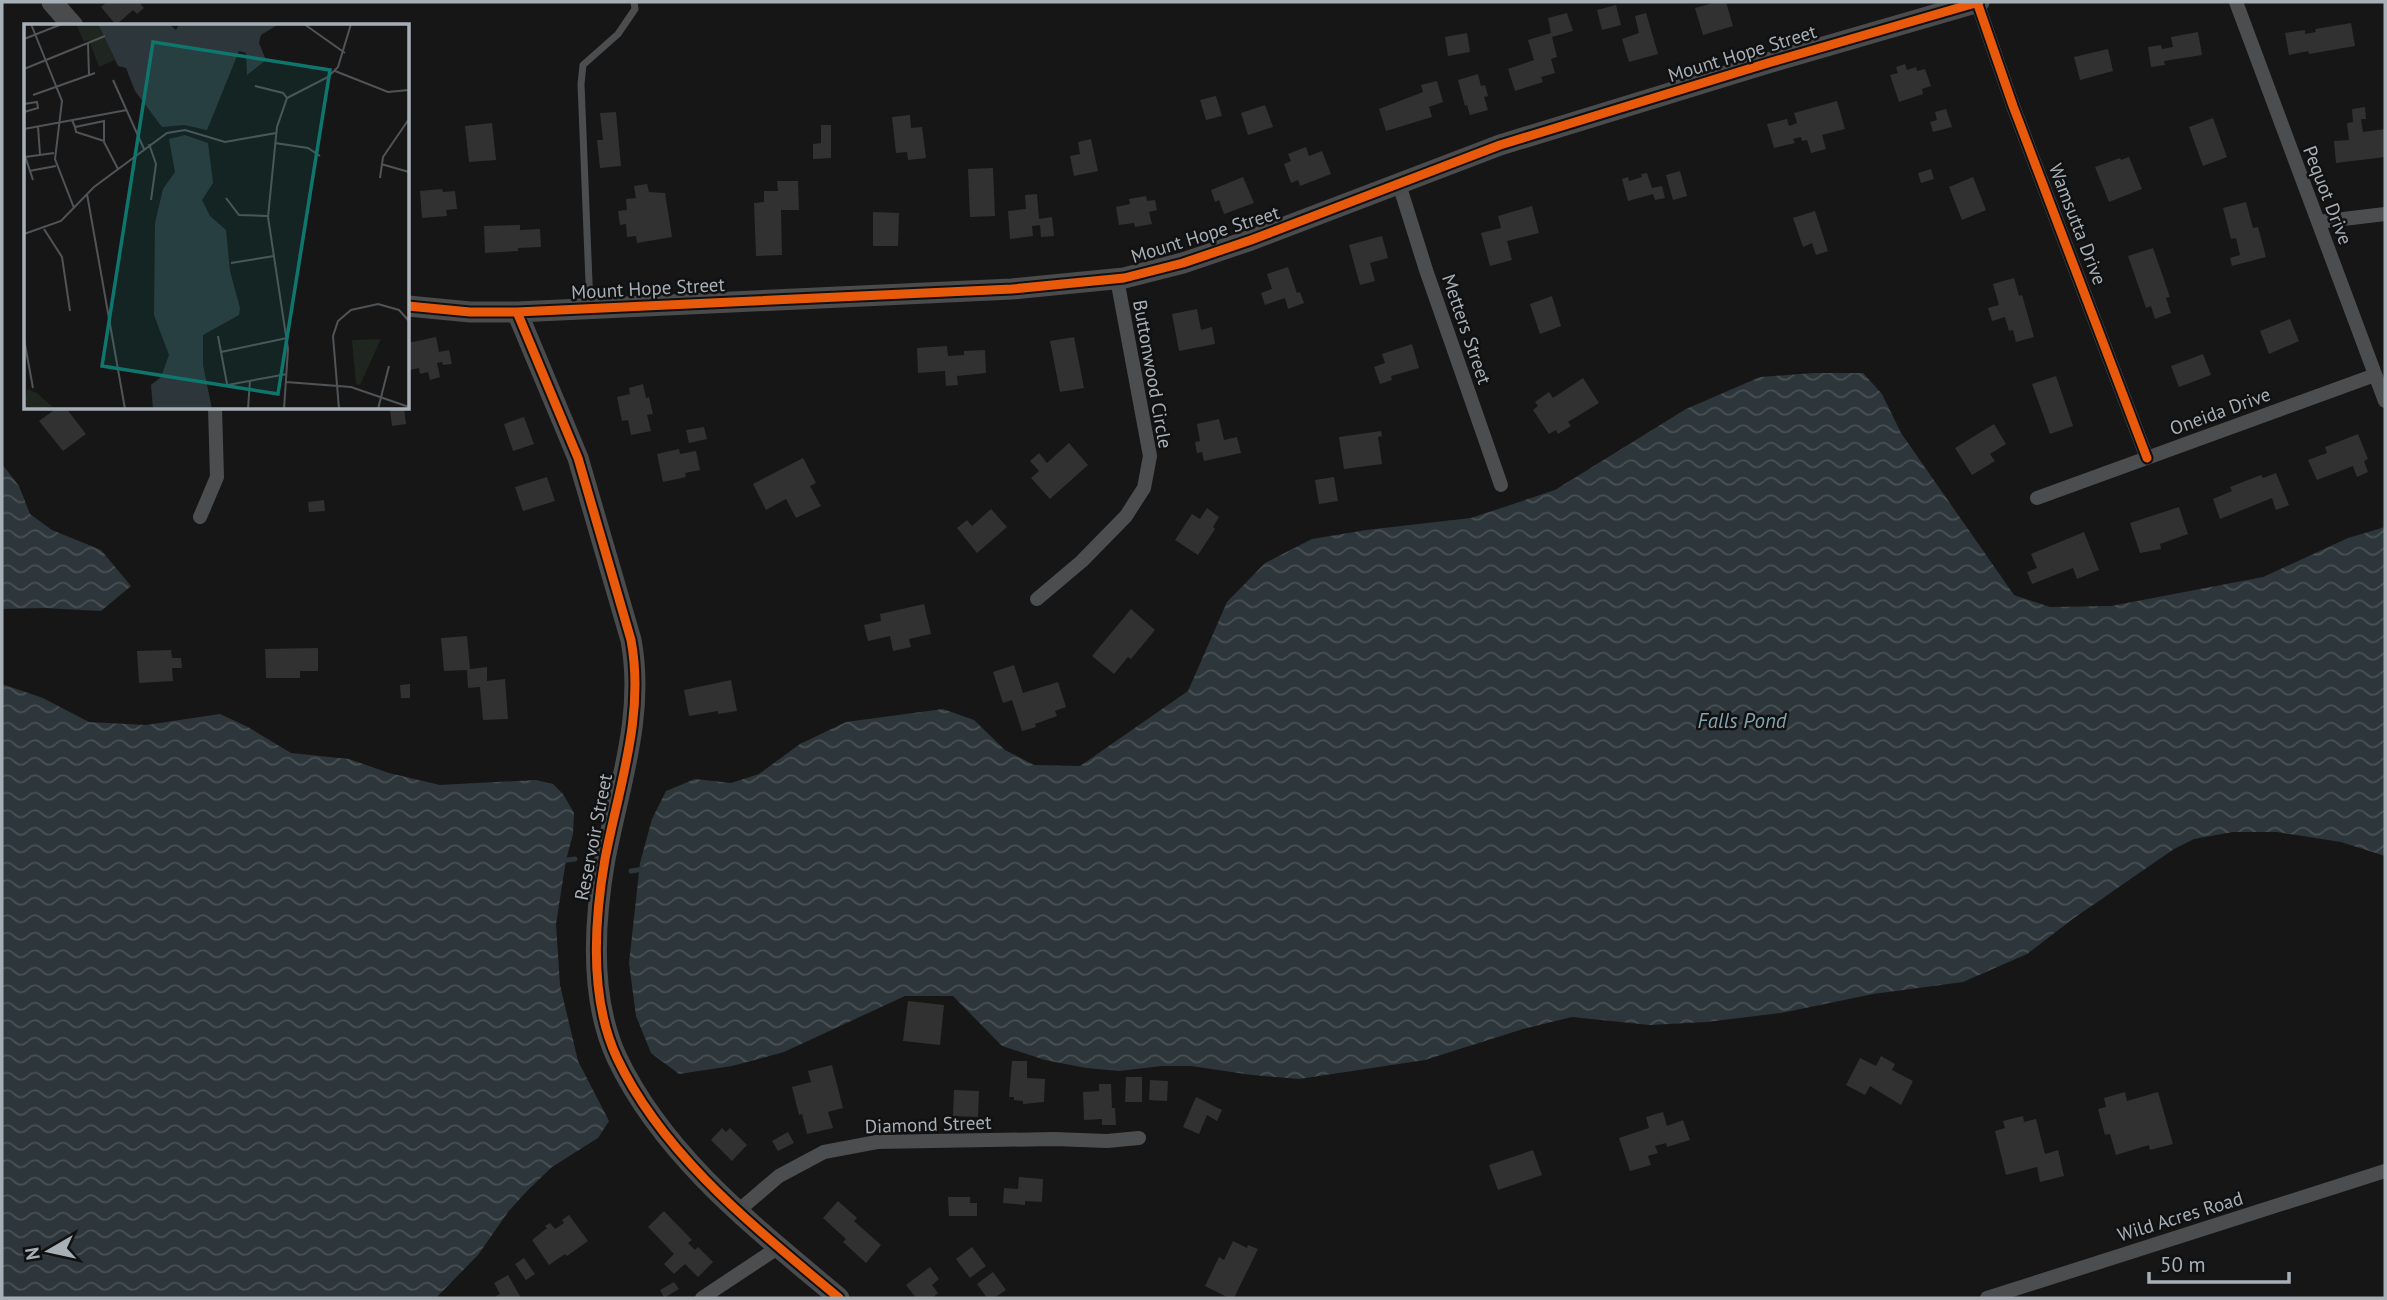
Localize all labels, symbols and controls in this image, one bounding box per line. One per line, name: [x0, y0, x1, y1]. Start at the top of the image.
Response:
street label: Mount Hope Street: [1665, 19, 1820, 87]
inset map: [24, 24, 410, 410]
street label: Pequot Drive: [2298, 142, 2358, 248]
street label: Wamsutta Drive: [2044, 160, 2112, 288]
street label: Mount Hope Street: [1128, 200, 1283, 268]
street label: Metters Street: [1437, 271, 1497, 388]
street label: Mount Hope Street: [571, 272, 726, 304]
street label: Buttonwood Circle: [1128, 298, 1178, 450]
street label: Oneida Drive: [2166, 382, 2274, 440]
water label: Falls Pond: [1697, 707, 1788, 734]
street label: Reservoir Street: [569, 771, 617, 902]
street label: Diamond Street: [864, 1110, 992, 1138]
street label: Wild Acres Road: [2114, 1186, 2246, 1246]
north arrow: [14, 1216, 84, 1286]
scale bar: [2149, 1240, 2289, 1284]
text: N: [19, 1246, 45, 1262]
text: 50 m: [2160, 1251, 2206, 1278]

